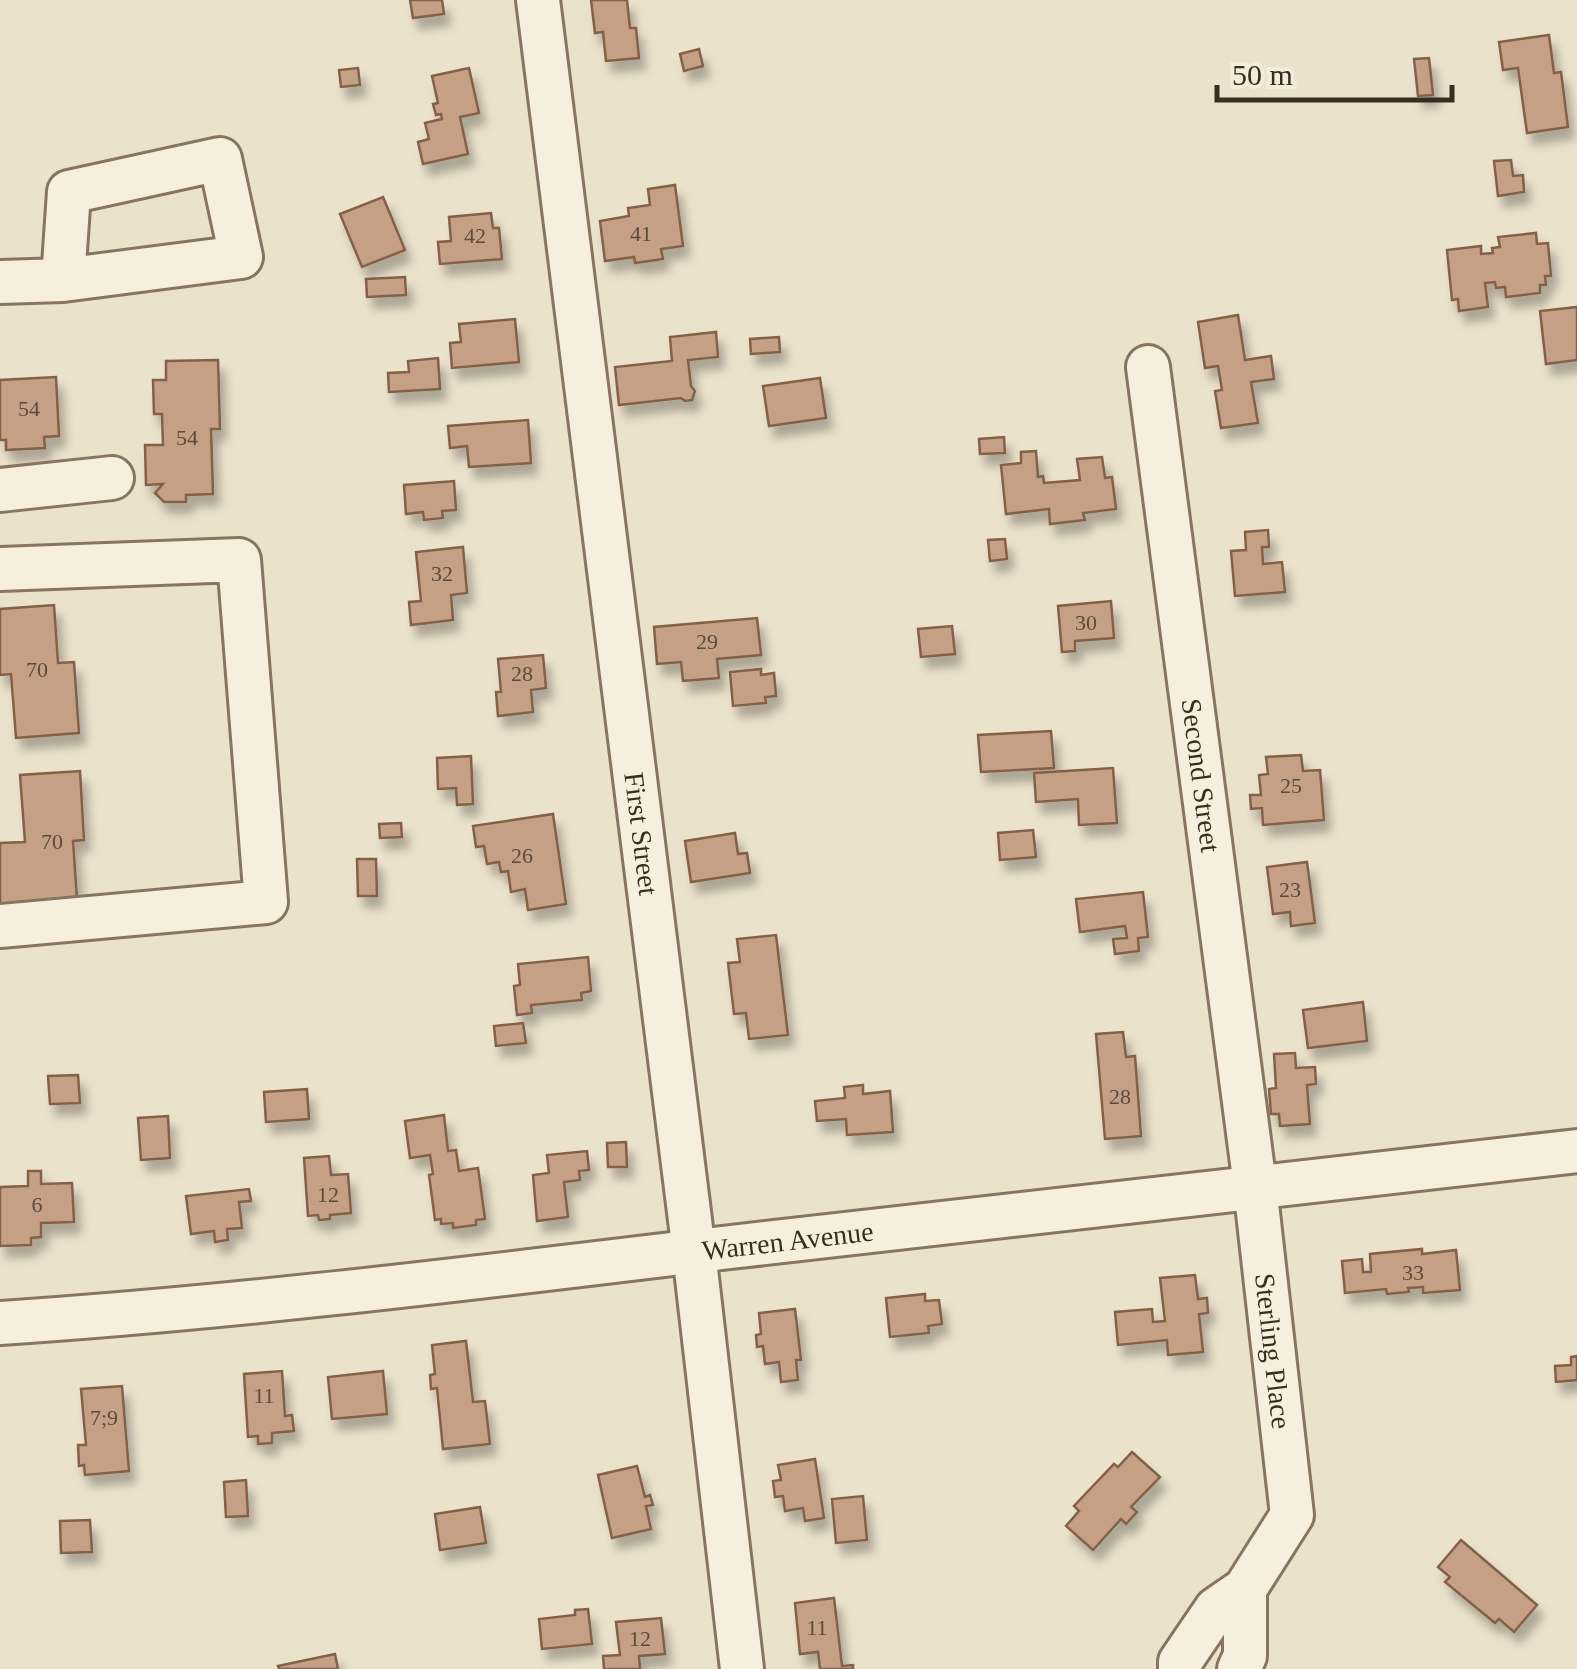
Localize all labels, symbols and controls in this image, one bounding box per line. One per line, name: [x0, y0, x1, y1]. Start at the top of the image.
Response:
scale bar: [1217, 40, 1452, 102]
text: 50 m: [1232, 58, 1293, 91]
house number: 41: [630, 221, 652, 246]
house number: 42: [464, 223, 486, 248]
house number: 54: [18, 396, 40, 421]
house number: 54: [176, 425, 198, 450]
house number: 32: [431, 561, 453, 586]
house number: 30: [1075, 610, 1097, 635]
house number: 29: [696, 629, 718, 654]
house number: 70: [26, 657, 48, 682]
house number: 28: [511, 661, 533, 686]
street label: Second Street: [1176, 697, 1227, 854]
street label: First Street: [619, 770, 665, 897]
house number: 25: [1280, 773, 1302, 798]
house number: 70: [41, 829, 63, 854]
house number: 26: [511, 843, 533, 868]
house number: 23: [1279, 877, 1301, 902]
house number: 28: [1109, 1084, 1131, 1109]
house number: 12: [317, 1182, 339, 1207]
house number: 6: [32, 1192, 43, 1217]
street label: Warren Avenue: [700, 1215, 875, 1266]
house number: 33: [1402, 1260, 1424, 1285]
street label: Sterling Place: [1249, 1272, 1298, 1430]
house number: 11: [253, 1383, 275, 1408]
house number: 7;9: [90, 1405, 118, 1430]
house number: 11: [806, 1615, 828, 1640]
house number: 12: [629, 1626, 651, 1651]

